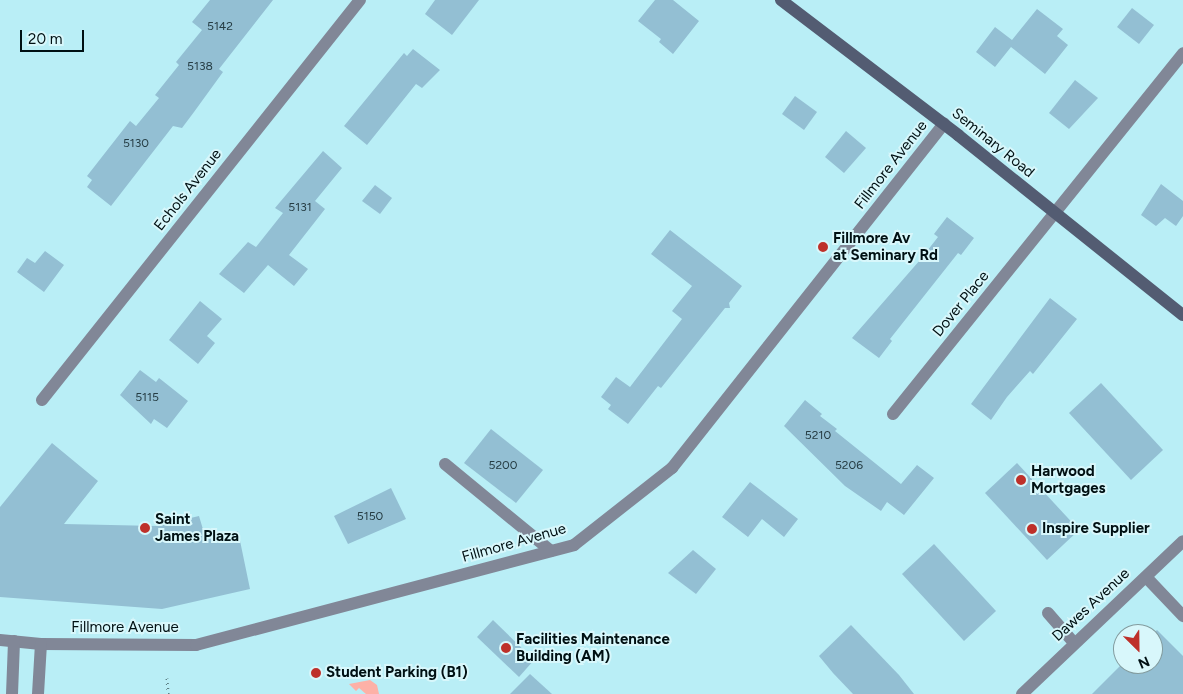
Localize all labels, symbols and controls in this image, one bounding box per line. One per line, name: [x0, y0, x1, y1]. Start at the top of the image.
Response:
scale bar: [22, 20, 86, 52]
house number: 5142: [207, 20, 233, 34]
text: 20 m: [28, 30, 62, 48]
house number: 5138: [187, 60, 213, 74]
street label: Seminary Road: [948, 104, 1038, 182]
street label: Fillmore Avenue: [851, 117, 931, 213]
house number: 5130: [123, 137, 149, 151]
street label: Echols Avenue: [150, 146, 226, 234]
house number: 5131: [288, 201, 312, 215]
place label: Fillmore Av at Seminary Rd: [833, 229, 938, 264]
marker: Fillmore Av at Seminary Rd: [817, 241, 829, 253]
street label: Dover Place: [929, 268, 993, 340]
house number: 5115: [135, 391, 159, 405]
house number: 5210: [805, 429, 831, 443]
house number: 5200: [489, 459, 517, 473]
house number: 5206: [835, 459, 863, 473]
place label: Harwood Mortgages: [1031, 462, 1105, 497]
marker: Harwood Mortgages: [1015, 474, 1027, 486]
place label: Saint James Plaza: [155, 510, 239, 545]
house number: 5150: [357, 510, 383, 524]
street label: Fillmore Avenue: [460, 520, 568, 566]
place label: Inspire Supplier: [1042, 520, 1150, 538]
marker: Saint James Plaza: [139, 522, 151, 534]
marker: Inspire Supplier: [1026, 523, 1038, 535]
street label: Dawes Avenue: [1049, 565, 1133, 645]
street label: Fillmore Avenue: [71, 619, 179, 637]
north arrow: [1113, 624, 1163, 674]
place label: Facilities Maintenance Building (AM): [516, 630, 670, 665]
marker: Facilities Maintenance Building (AM): [500, 642, 512, 654]
text: N: [1135, 652, 1152, 672]
place label: Student Parking (B1): [326, 664, 468, 682]
marker: Student Parking (B1): [310, 667, 322, 679]

